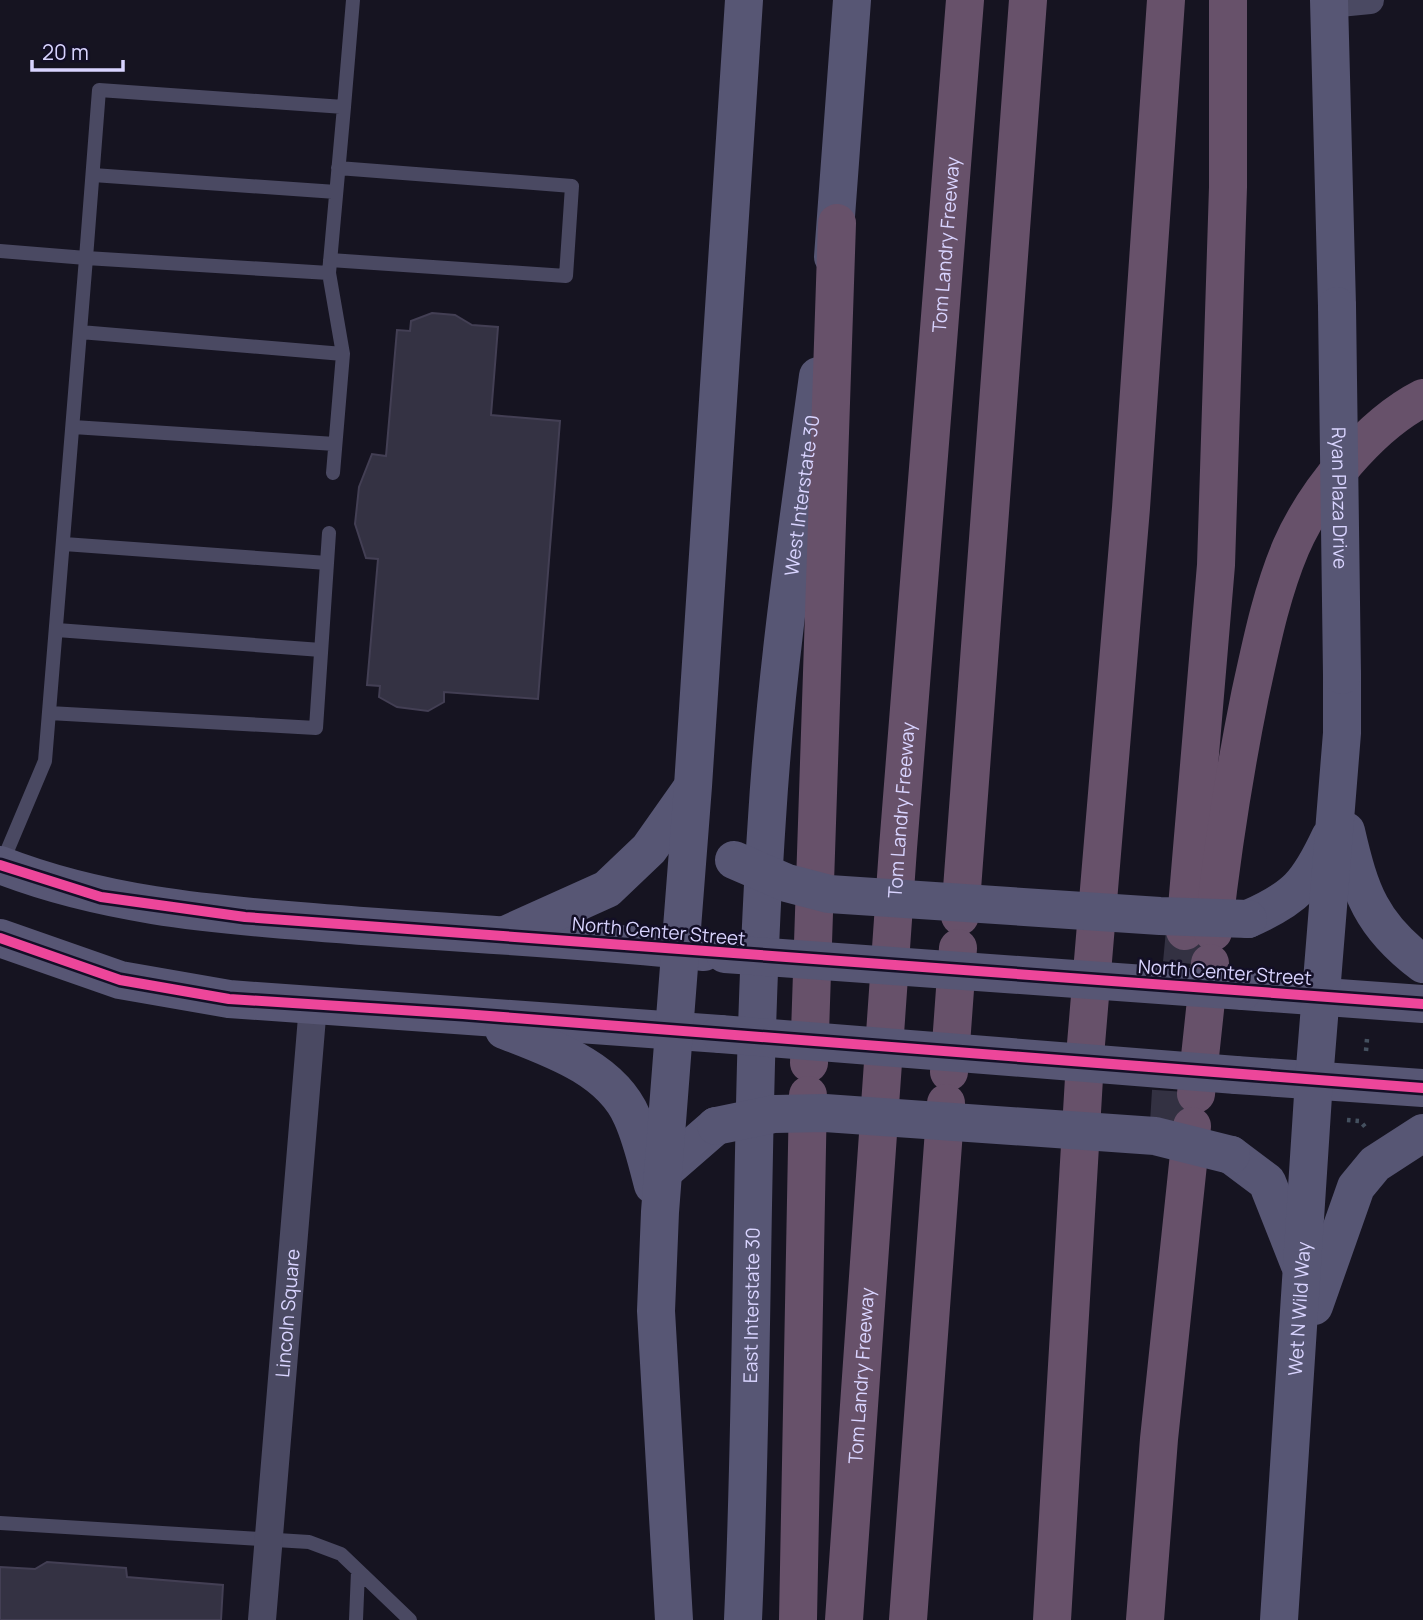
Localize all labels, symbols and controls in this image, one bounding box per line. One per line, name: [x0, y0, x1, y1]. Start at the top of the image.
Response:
scale bar: [32, 28, 122, 72]
text: 20 m: [42, 38, 89, 66]
street label: Tom Landry Freeway: [926, 156, 966, 334]
street label: West Interstate 30: [778, 413, 826, 577]
street label: Ryan Plaza Drive: [1326, 427, 1354, 569]
street label: Tom Landry Freeway: [882, 721, 921, 899]
street label: North Center Street: [571, 910, 747, 952]
street label: North Center Street: [1137, 953, 1313, 991]
street label: East Interstate 30: [737, 1227, 766, 1383]
street label: Wet N Wild Way: [1282, 1241, 1316, 1377]
street label: Lincoln Square: [269, 1248, 306, 1378]
street label: Tom Landry Freeway: [842, 1287, 880, 1465]

